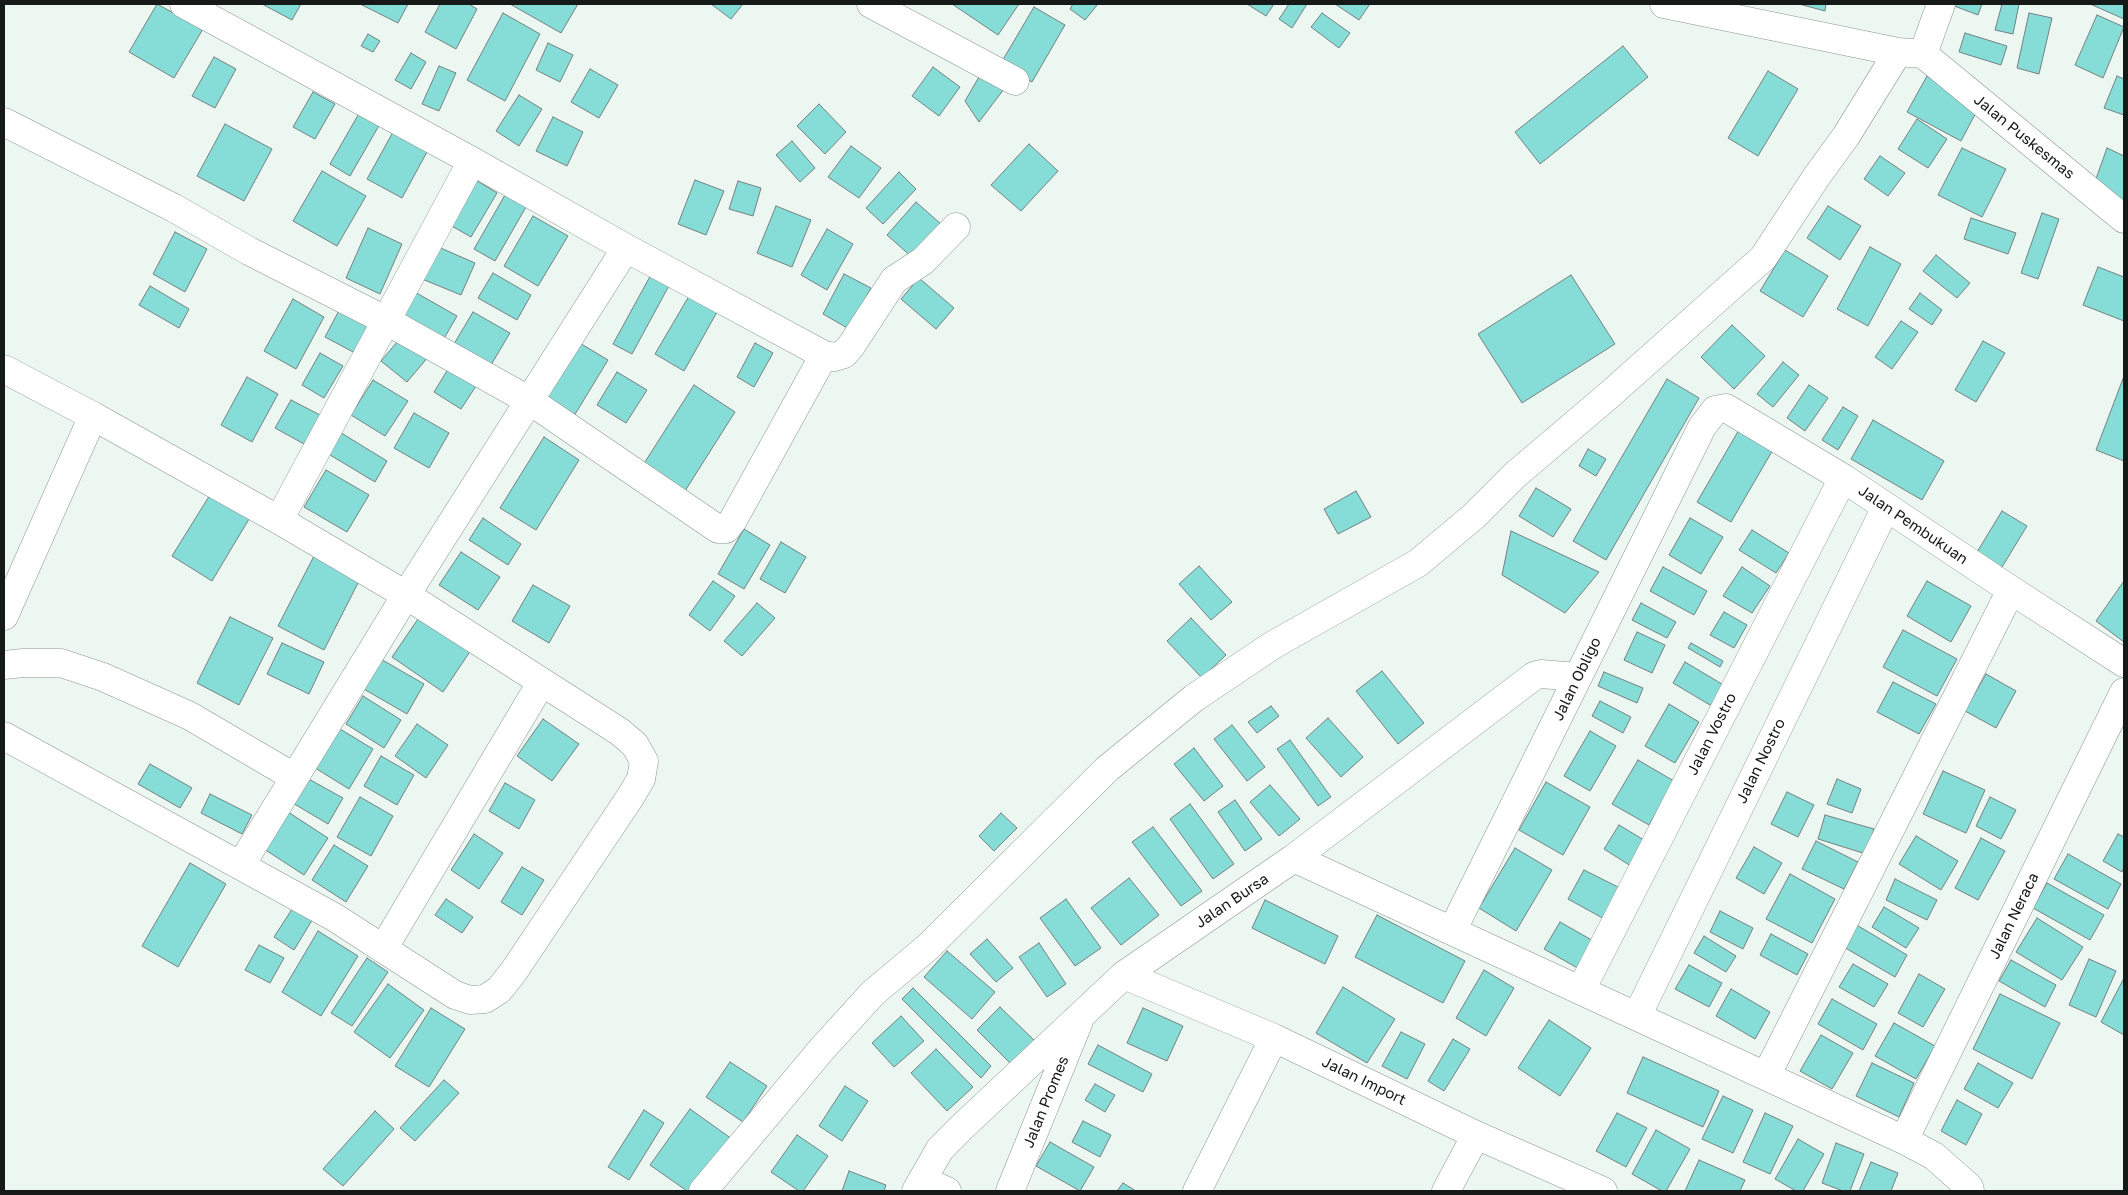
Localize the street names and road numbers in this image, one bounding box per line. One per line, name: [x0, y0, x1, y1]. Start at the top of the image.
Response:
street label: Jalan Puskesmas: [1970, 91, 2078, 183]
street label: Jalan Pembukuan: [1855, 482, 1971, 568]
street label: Jalan Obligo: [1549, 634, 1605, 724]
street label: Jalan Vostro: [1684, 690, 1740, 778]
street label: Jalan Nostro: [1733, 716, 1789, 806]
street label: Jalan Bursa: [1192, 870, 1272, 932]
street label: Jalan Neraca: [1985, 870, 2043, 962]
street label: Jalan Promes: [1019, 1053, 1073, 1151]
street label: Jalan Import: [1319, 1053, 1409, 1109]

